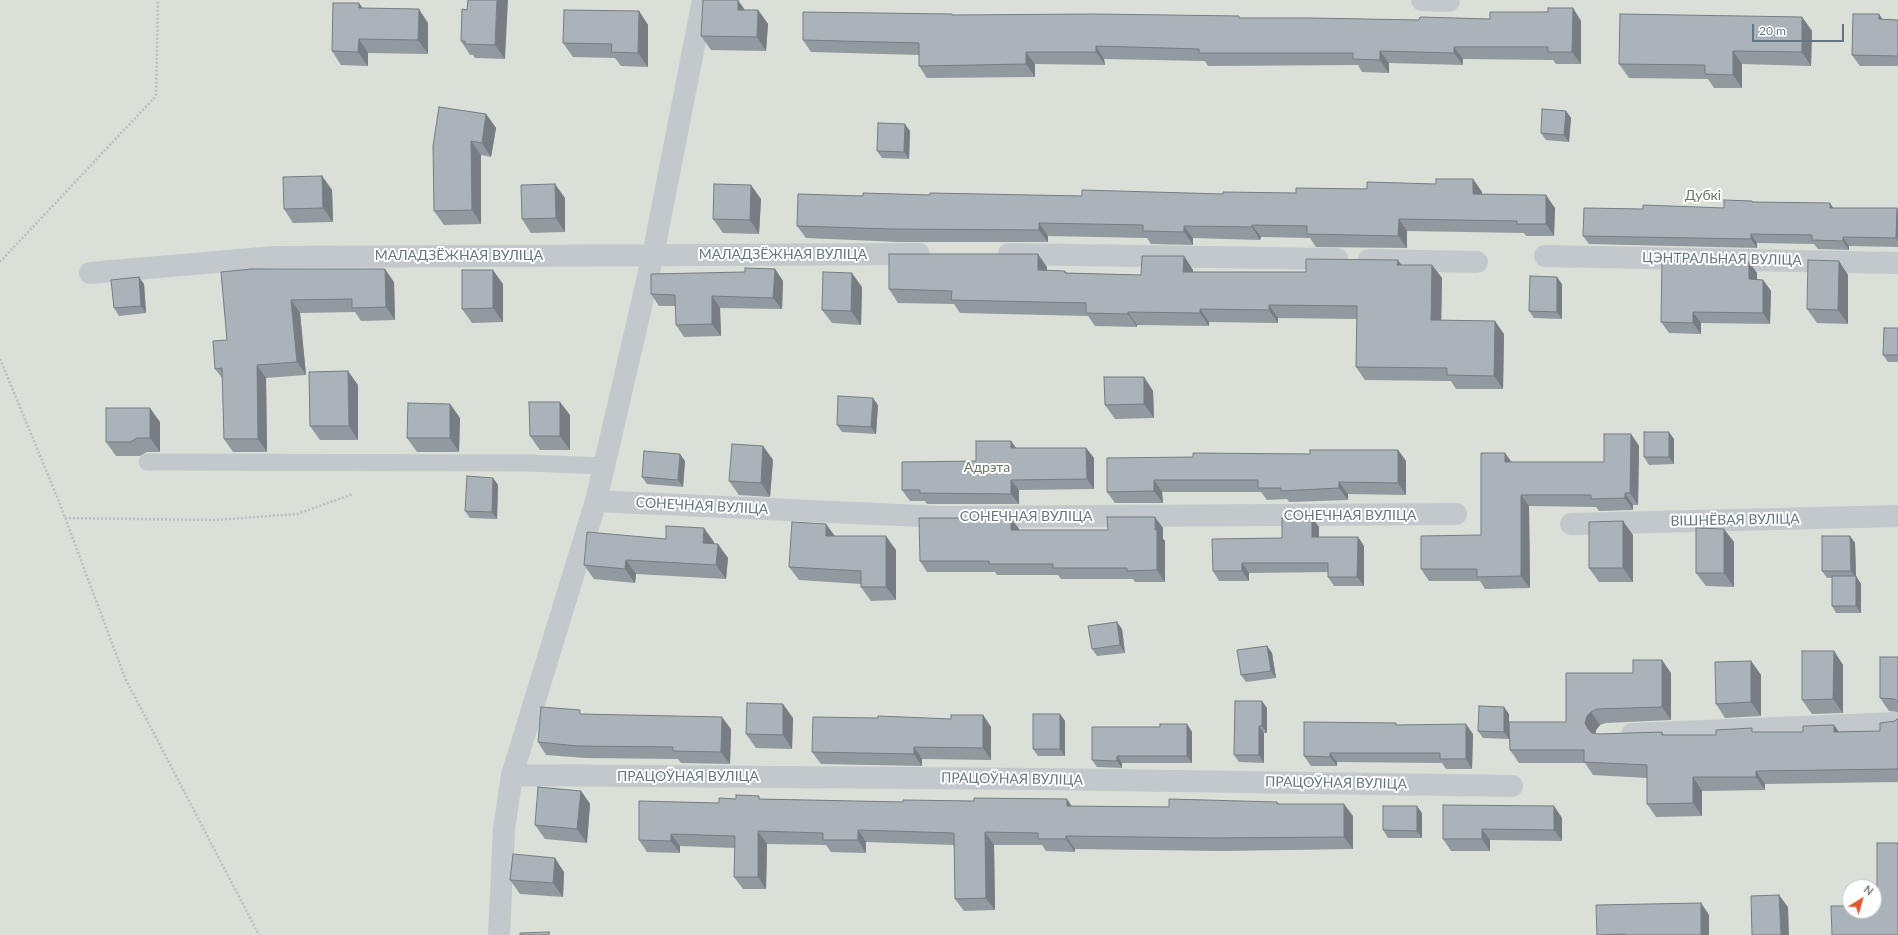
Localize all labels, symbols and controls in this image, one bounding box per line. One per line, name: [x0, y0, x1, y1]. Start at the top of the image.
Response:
scale bar: [1754, 16, 1846, 42]
text: 20 m: [1759, 23, 1786, 38]
park label: Дубкі: [1685, 187, 1721, 203]
street label: МАЛАДЗЁЖНАЯ ВУЛІЦА: [699, 246, 867, 262]
street label: МАЛАДЗЁЖНАЯ ВУЛІЦА: [375, 247, 543, 263]
street label: ЦЭНТРАЛЬНАЯ ВУЛІЦА: [1642, 249, 1802, 269]
park label: Адрэта: [964, 459, 1010, 475]
street label: СОНЕЧНАЯ ВУЛІЦА: [635, 494, 769, 518]
street label: СОНЕЧНАЯ ВУЛІЦА: [1284, 507, 1416, 523]
street label: СОНЕЧНАЯ ВУЛІЦА: [960, 508, 1092, 524]
street label: ВІШНЁВАЯ ВУЛІЦА: [1670, 510, 1800, 530]
street label: ПРАЦОЎНАЯ ВУЛІЦА: [617, 768, 759, 784]
street label: ПРАЦОЎНАЯ ВУЛІЦА: [941, 769, 1083, 789]
street label: ПРАЦОЎНАЯ ВУЛІЦА: [1265, 773, 1407, 793]
north arrow: [1842, 879, 1882, 919]
text: N: [1862, 882, 1876, 898]

